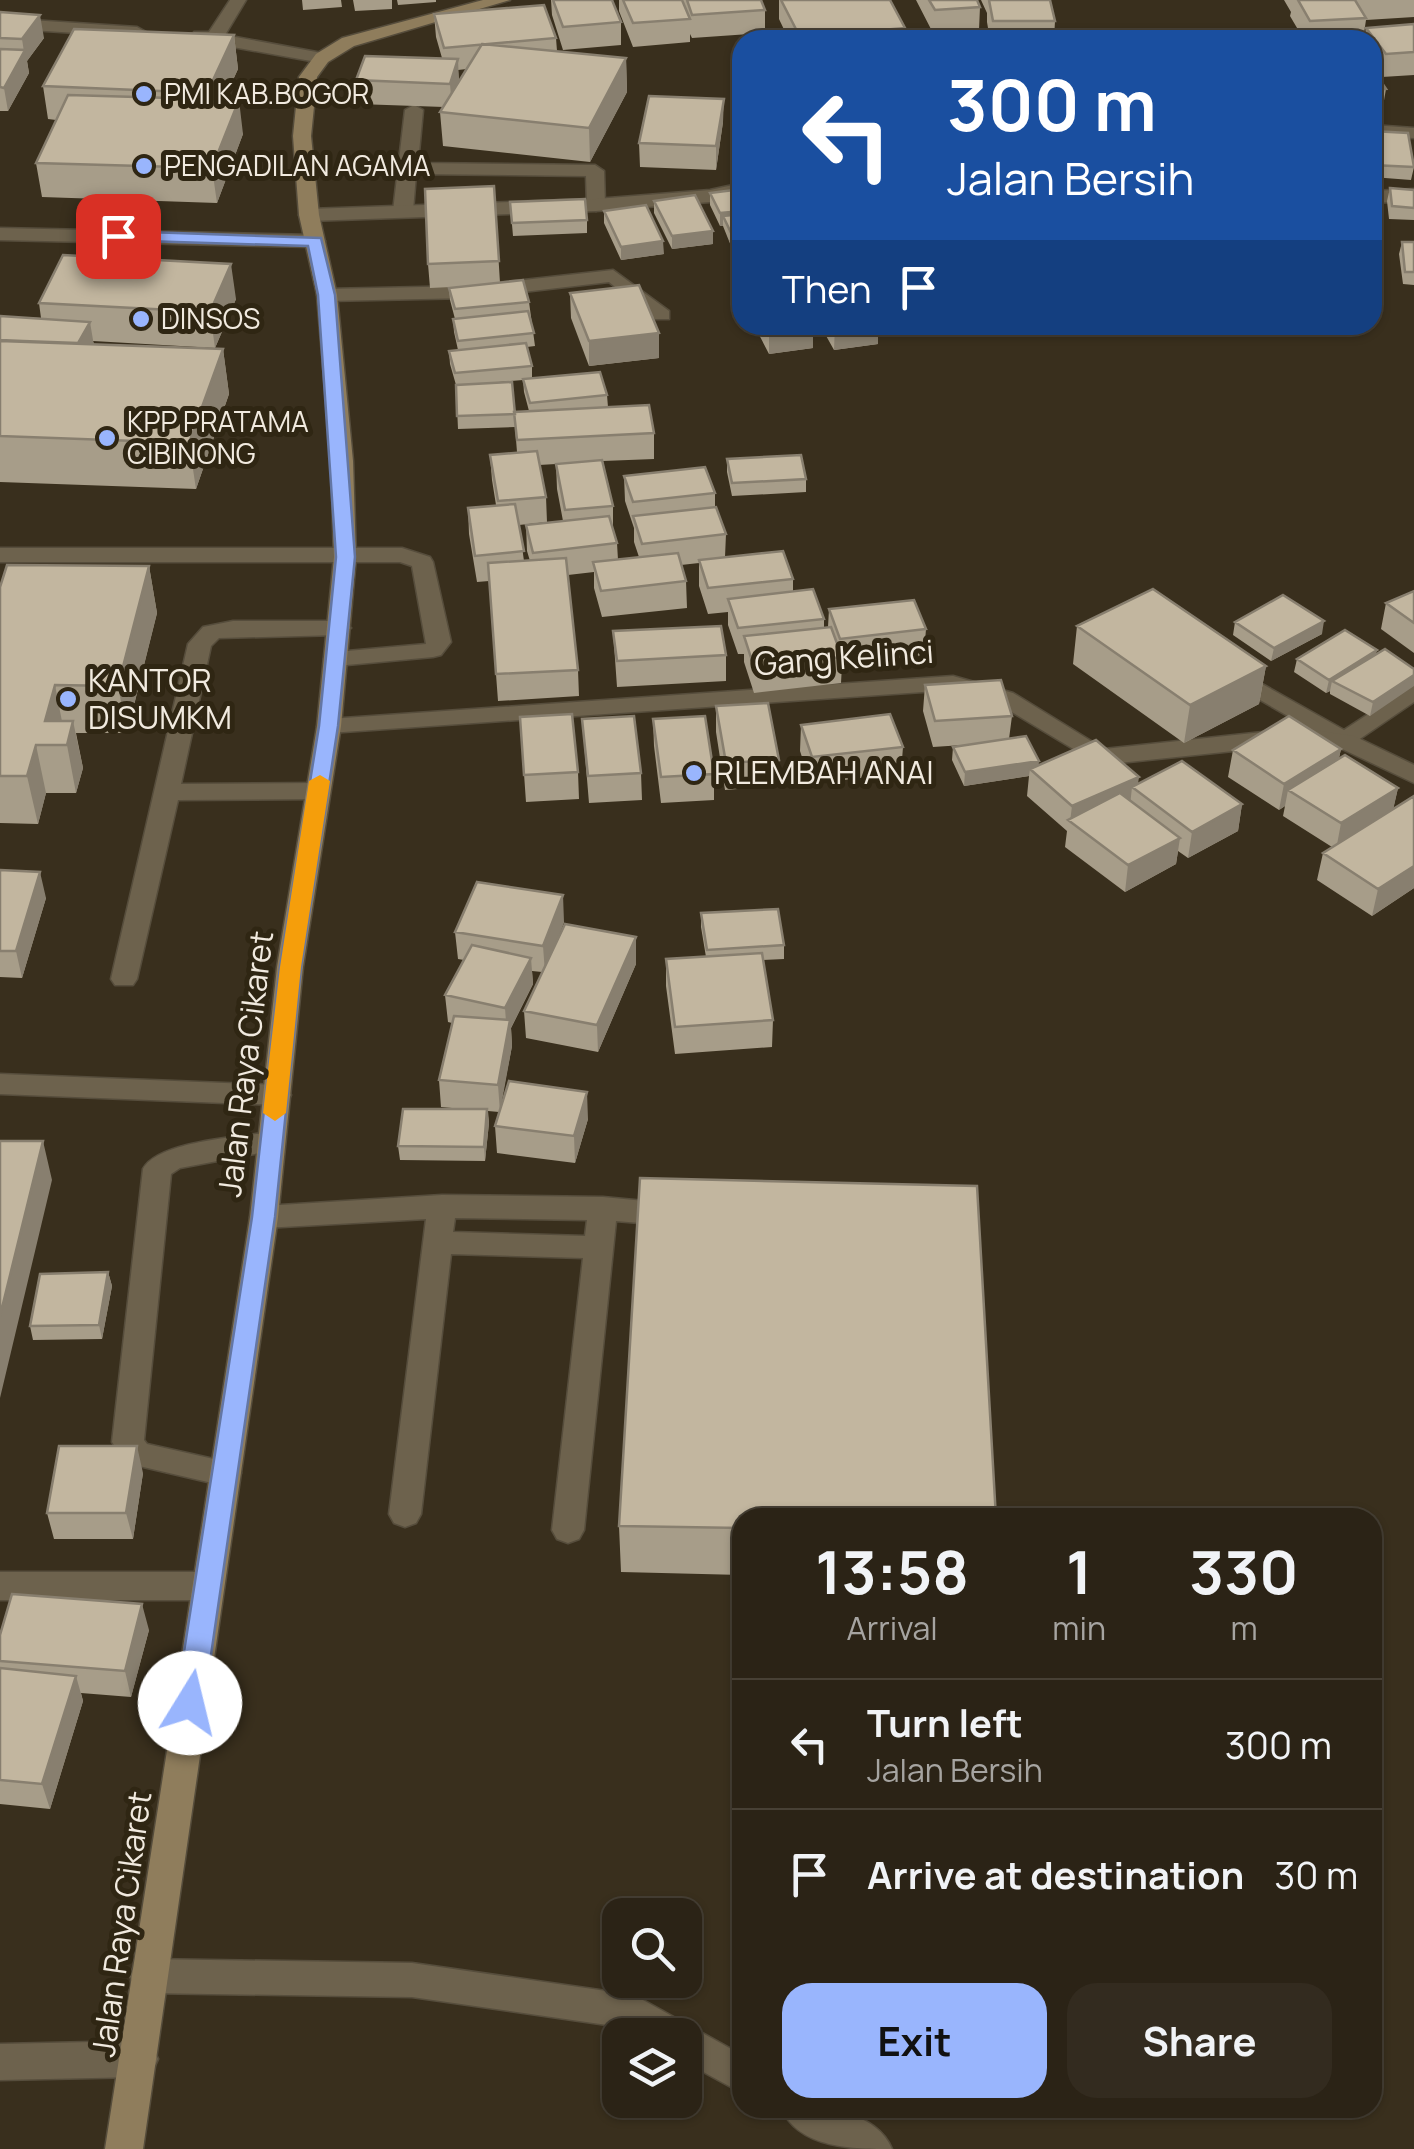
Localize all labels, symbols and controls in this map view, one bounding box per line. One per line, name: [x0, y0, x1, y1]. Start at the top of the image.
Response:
text: 300 m: [947, 56, 1157, 152]
icon: left: [782, 70, 912, 200]
place label: PMI KAB.BOGOR: [164, 74, 369, 112]
marker: PMI KAB.BOGOR: [133, 83, 155, 105]
place label: PENGADILAN AGAMA: [164, 146, 431, 184]
text: Jalan Bersih: [947, 147, 1194, 209]
marker: PENGADILAN AGAMA: [133, 155, 155, 177]
pin: [76, 194, 161, 279]
icon: arrive: [91, 209, 146, 264]
icon: arrive: [891, 260, 946, 315]
text: Then: [782, 262, 871, 314]
place label: DINSOS: [161, 299, 260, 337]
marker: DINSOS: [130, 308, 152, 330]
place label: KPP PRATAMA CIBINONG: [127, 402, 309, 472]
marker: KPP PRATAMA CIBINONG: [96, 427, 118, 449]
street label: Gang Kelinci: [753, 629, 935, 685]
place label: KANTOR DISUMKM: [88, 658, 232, 739]
marker: KANTOR DISUMKM: [57, 688, 79, 710]
place label: RLEMBAH ANAI: [714, 750, 934, 794]
marker: RLEMBAH ANAI: [683, 762, 705, 784]
street label: Jalan Raya Cikaret: [207, 928, 283, 1199]
text: 13:58: [815, 1530, 969, 1612]
text: 1: [1066, 1530, 1092, 1612]
text: 330: [1189, 1530, 1299, 1612]
text: Arrival: [846, 1606, 938, 1650]
text: min: [1052, 1606, 1106, 1650]
text: m: [1230, 1606, 1258, 1650]
position arrow: [138, 1651, 242, 1755]
text: Turn left: [867, 1696, 1023, 1748]
icon: left: [782, 1717, 837, 1772]
text: 300 m: [1225, 1718, 1332, 1770]
text: Jalan Bersih: [867, 1748, 1043, 1792]
street label: Jalan Raya Cikaret: [81, 1788, 161, 2059]
icon: arrive: [782, 1847, 837, 1902]
text: Arrive at destination: [867, 1848, 1244, 1900]
text: 30 m: [1274, 1848, 1358, 1900]
map controls: [602, 1898, 702, 2118]
button: search: [602, 1898, 702, 1998]
button: Exit: [782, 1983, 1047, 2098]
button: Share: [1067, 1983, 1332, 2098]
button: layers: [602, 2018, 702, 2118]

